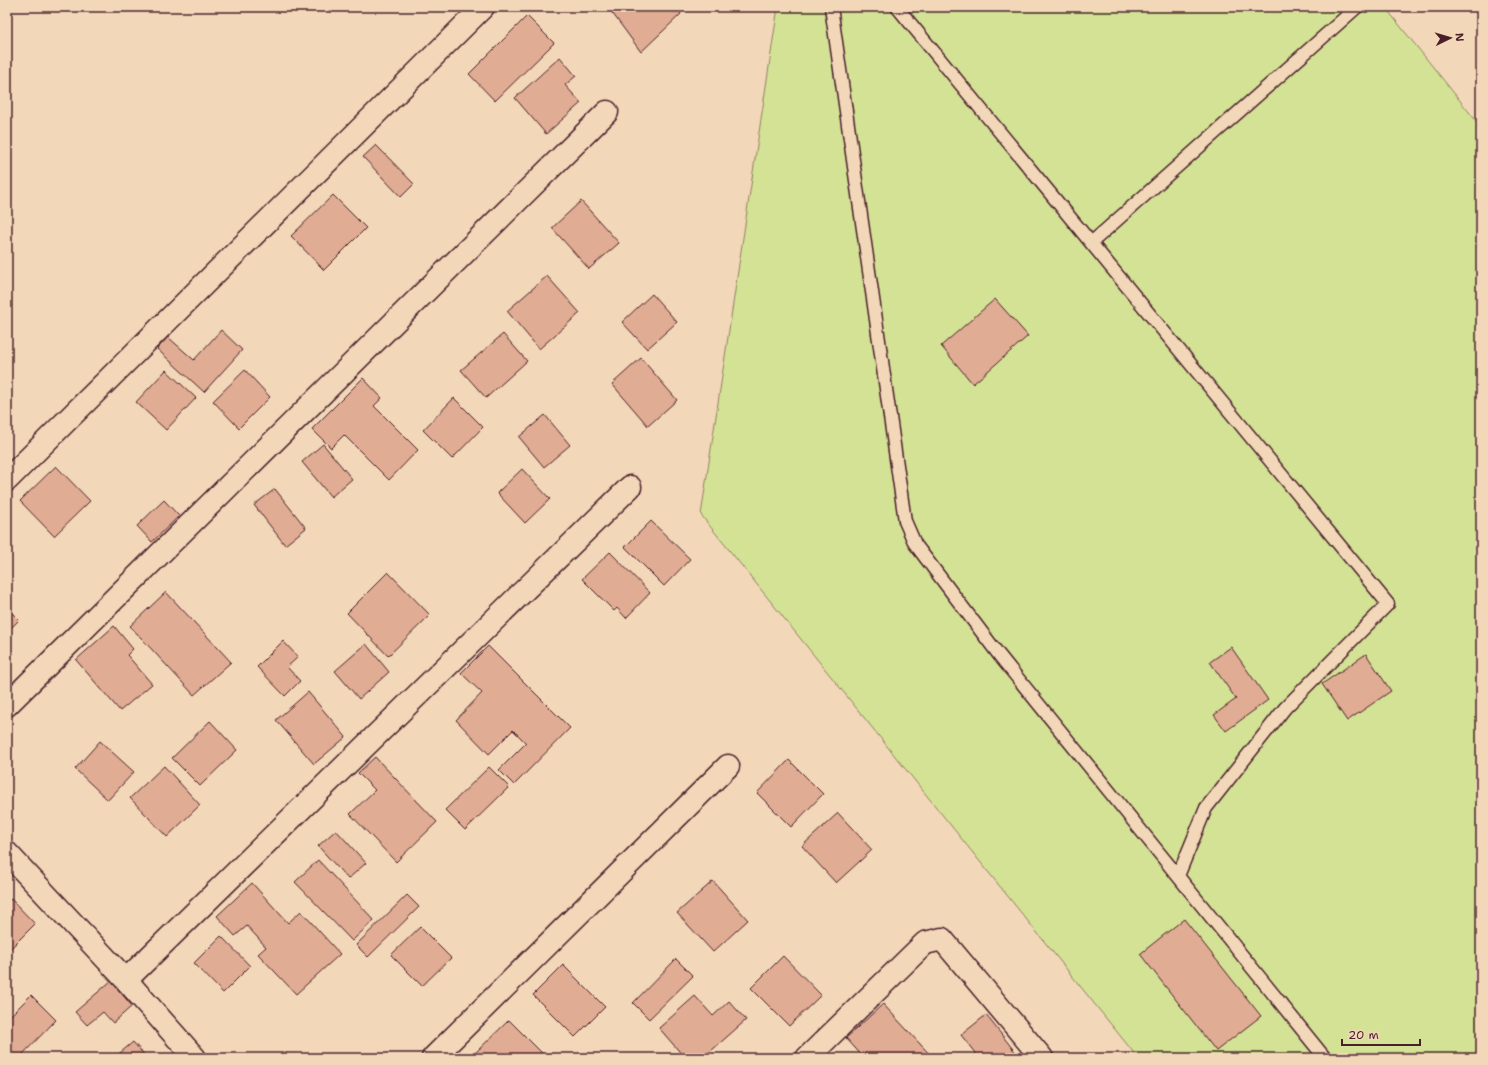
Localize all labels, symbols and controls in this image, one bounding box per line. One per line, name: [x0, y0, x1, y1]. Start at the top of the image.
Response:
north arrow: [1430, 18, 1470, 58]
text: N: [1452, 32, 1467, 42]
scale bar: [1342, 1021, 1420, 1047]
text: 20 m: [1348, 1027, 1379, 1043]

